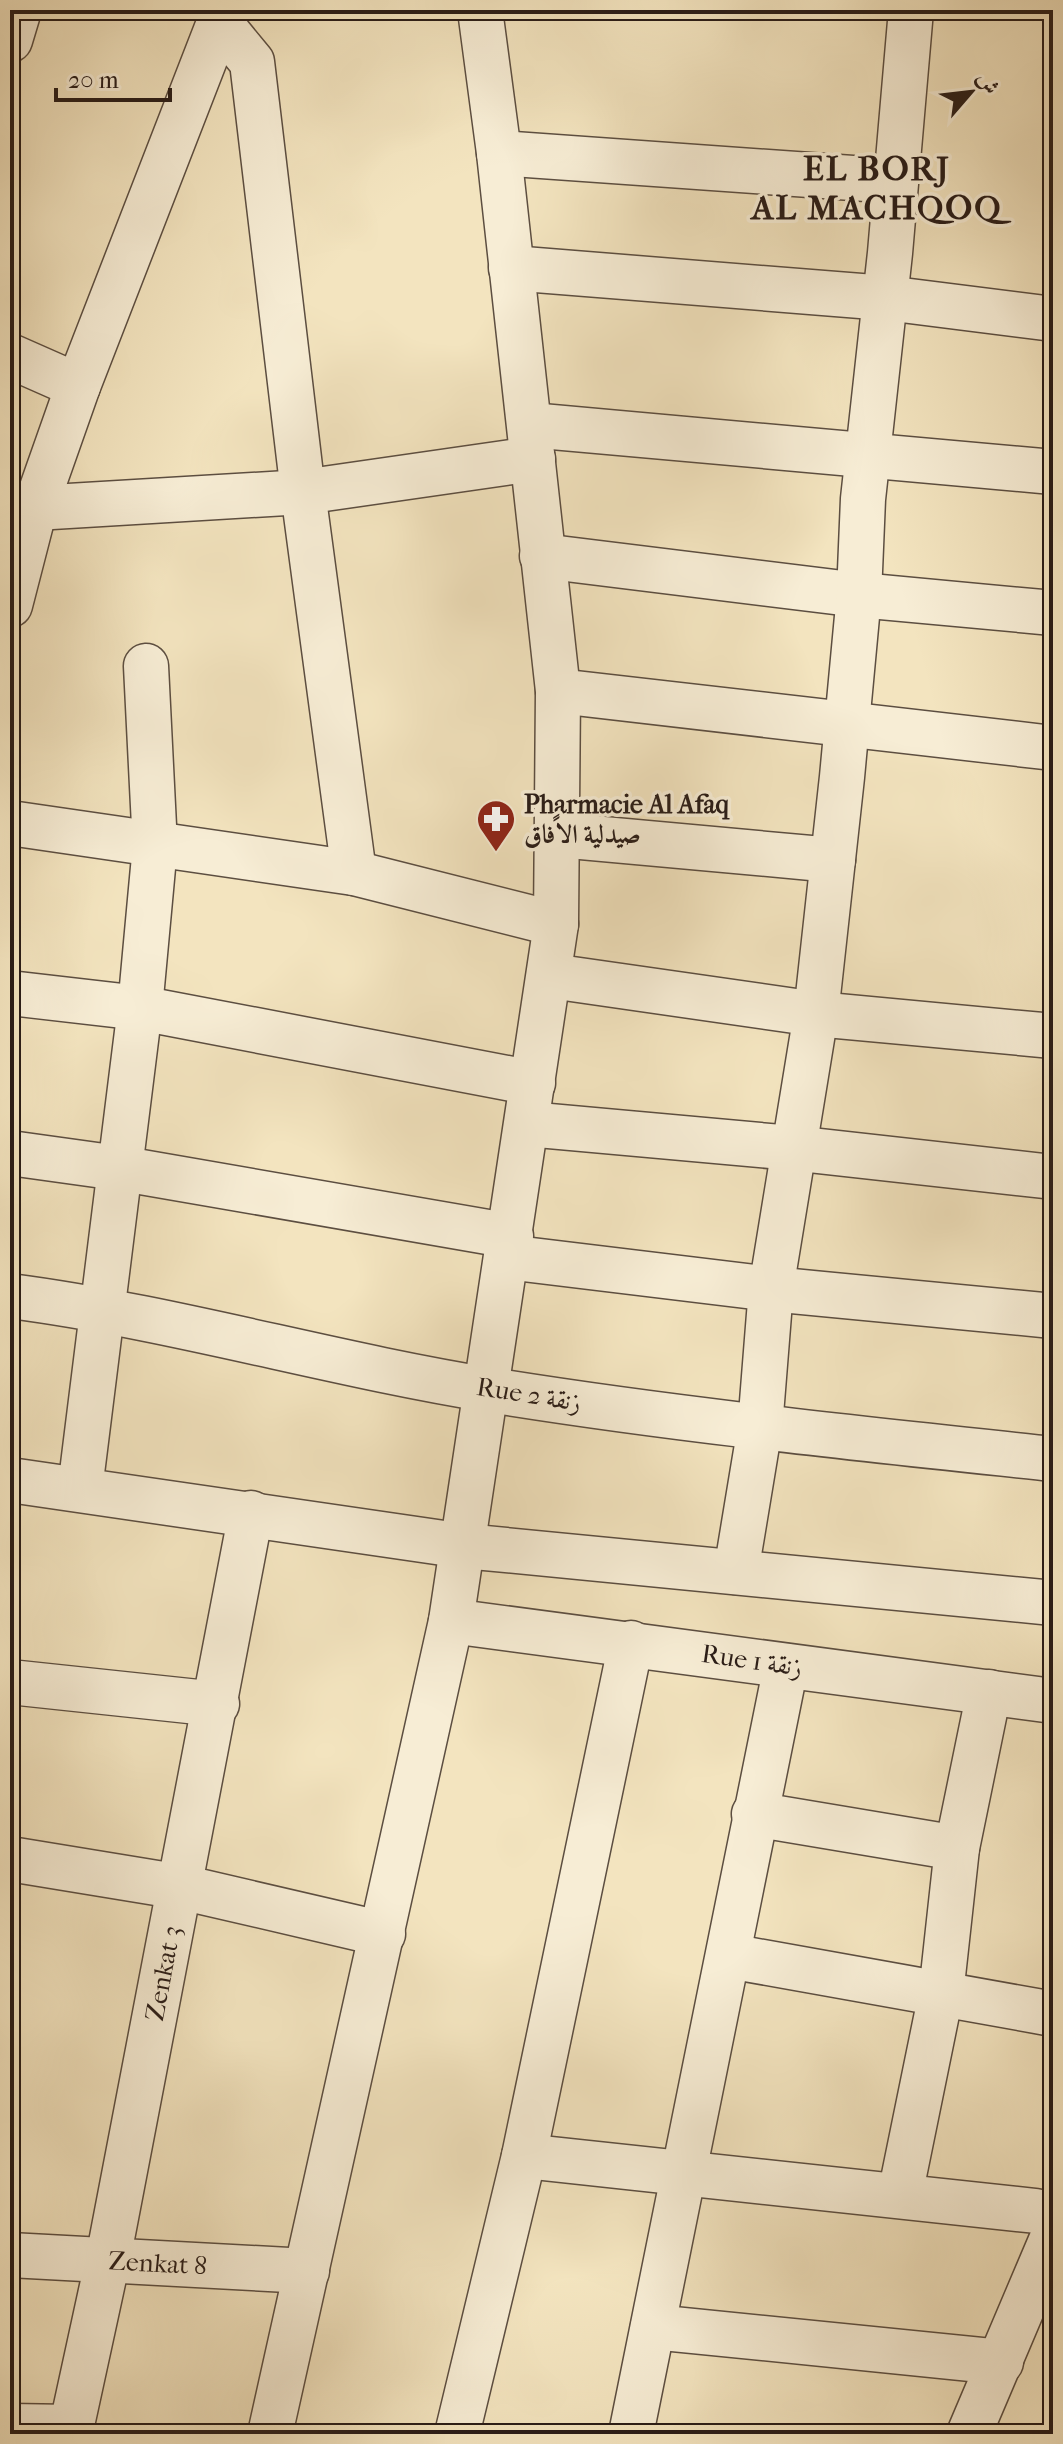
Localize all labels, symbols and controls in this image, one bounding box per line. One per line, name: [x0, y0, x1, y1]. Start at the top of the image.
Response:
scale bar: [56, 52, 170, 102]
north arrow: [931, 52, 1011, 132]
text: 20 m: [68, 66, 119, 94]
text: ش: [971, 67, 1004, 99]
district label: EL BORJ AL MACHQOQ: [750, 149, 1012, 228]
place label: Pharmacie Al Afaq صيدلية الاًفاق: [524, 789, 730, 850]
pharmacy icon: Pharmacie Al Afaq صيدلية الاًفاق: [475, 798, 517, 853]
street label: Rue 2 زنقة: [474, 1371, 583, 1418]
street label: Rue 1 زنقة: [700, 1638, 804, 1683]
street label: Zenkat 3: [139, 1923, 188, 2024]
street label: Zenkat 8: [108, 2245, 208, 2282]

